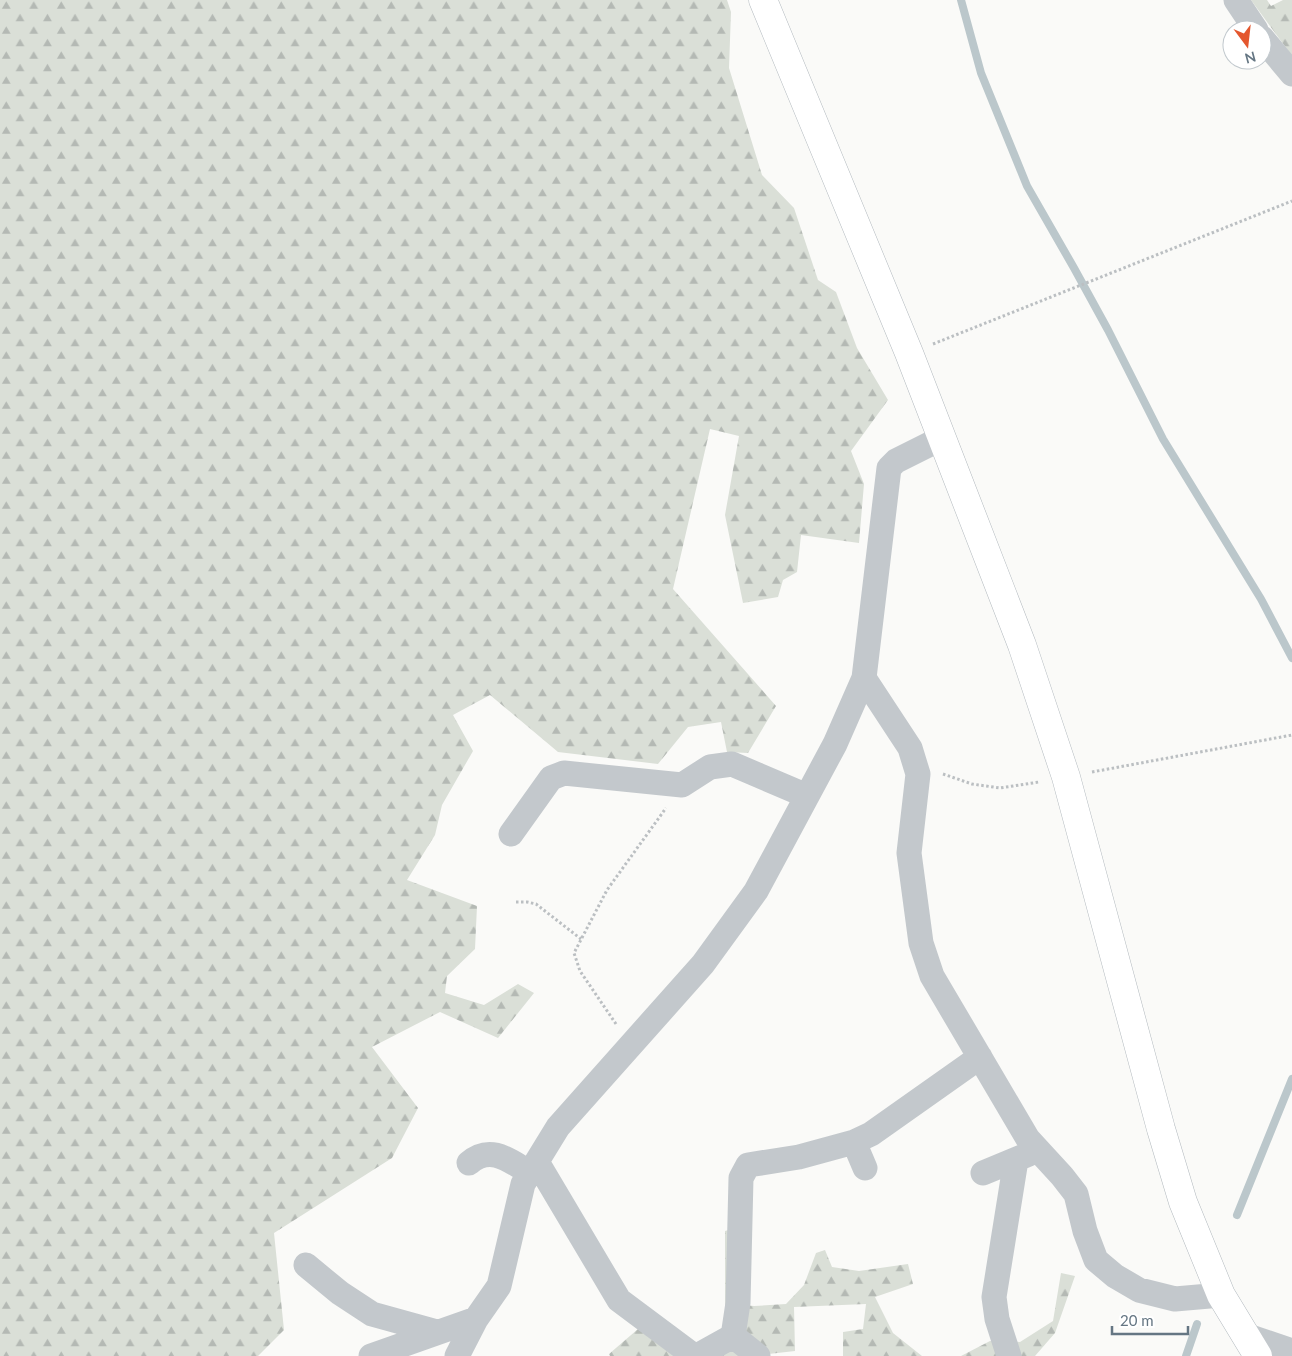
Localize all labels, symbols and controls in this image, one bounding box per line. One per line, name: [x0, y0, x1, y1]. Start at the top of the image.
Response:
north arrow: [1222, 20, 1272, 70]
text: N: [1243, 48, 1258, 68]
scale bar: [1112, 1304, 1188, 1336]
text: 20 m: [1120, 1311, 1154, 1329]

